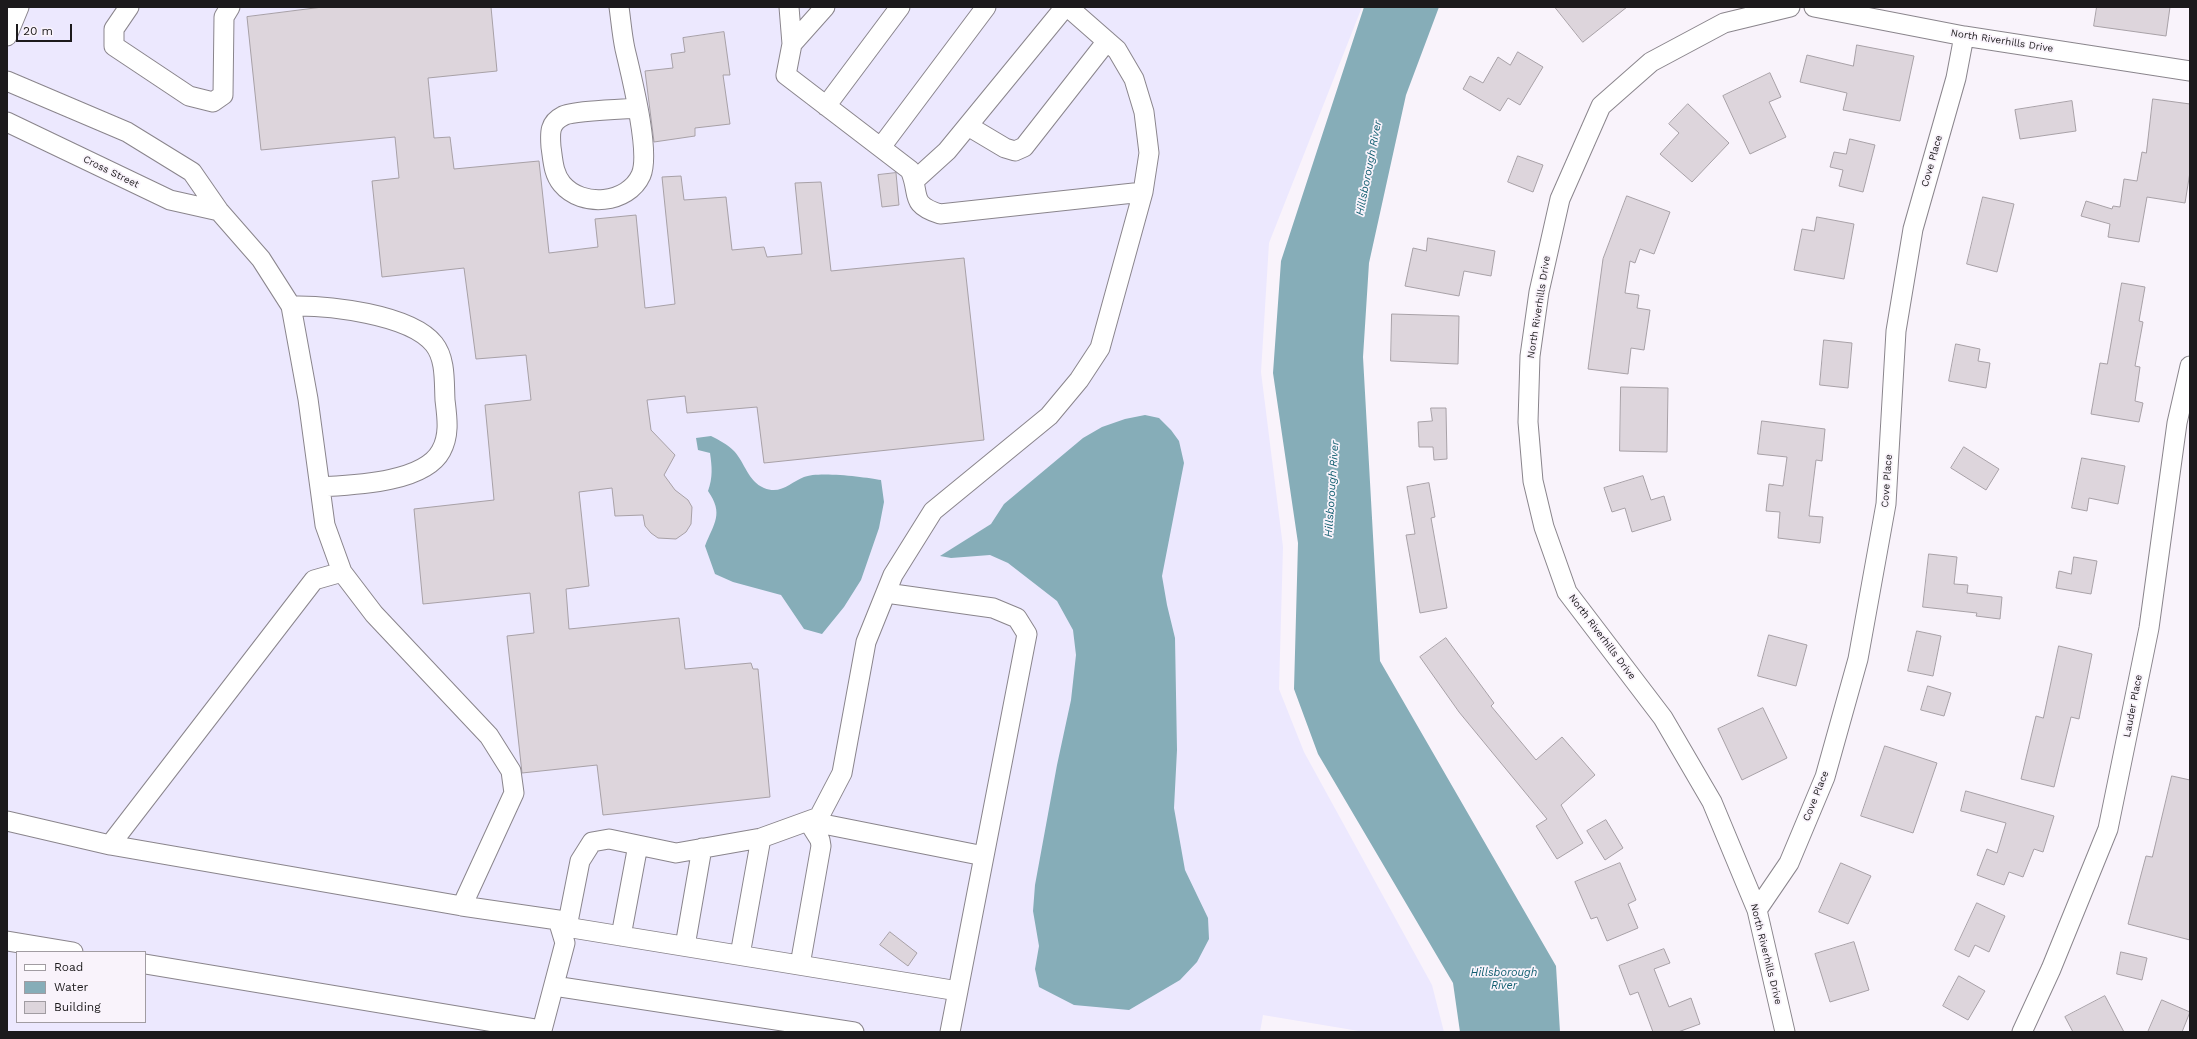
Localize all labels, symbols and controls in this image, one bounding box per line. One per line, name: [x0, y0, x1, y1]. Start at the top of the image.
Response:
scale bar: [18, 16, 74, 42]
text: 20 m: [23, 24, 53, 38]
street label: North Riverhills Drive: [1950, 27, 2054, 55]
water label: Hillsborough River: [1353, 119, 1385, 217]
street label: Cove Place: [1919, 134, 1945, 188]
street label: Cross Street: [81, 153, 141, 191]
street label: North Riverhills Drive: [1525, 255, 1553, 359]
water label: Hillsborough River: [1322, 440, 1342, 538]
street label: Cove Place: [1879, 454, 1895, 508]
street label: North Riverhills Drive: [1566, 592, 1638, 682]
street label: Lauder Place: [2121, 674, 2145, 738]
street label: Cove Place: [1800, 769, 1832, 823]
street label: North Riverhills Drive: [1748, 902, 1784, 1006]
legend: [16, 951, 146, 1023]
text: Road: [54, 960, 83, 974]
water label: Hillsborough River: [1471, 966, 1537, 992]
text: Water: [54, 980, 88, 994]
text: Building: [54, 1000, 101, 1014]

